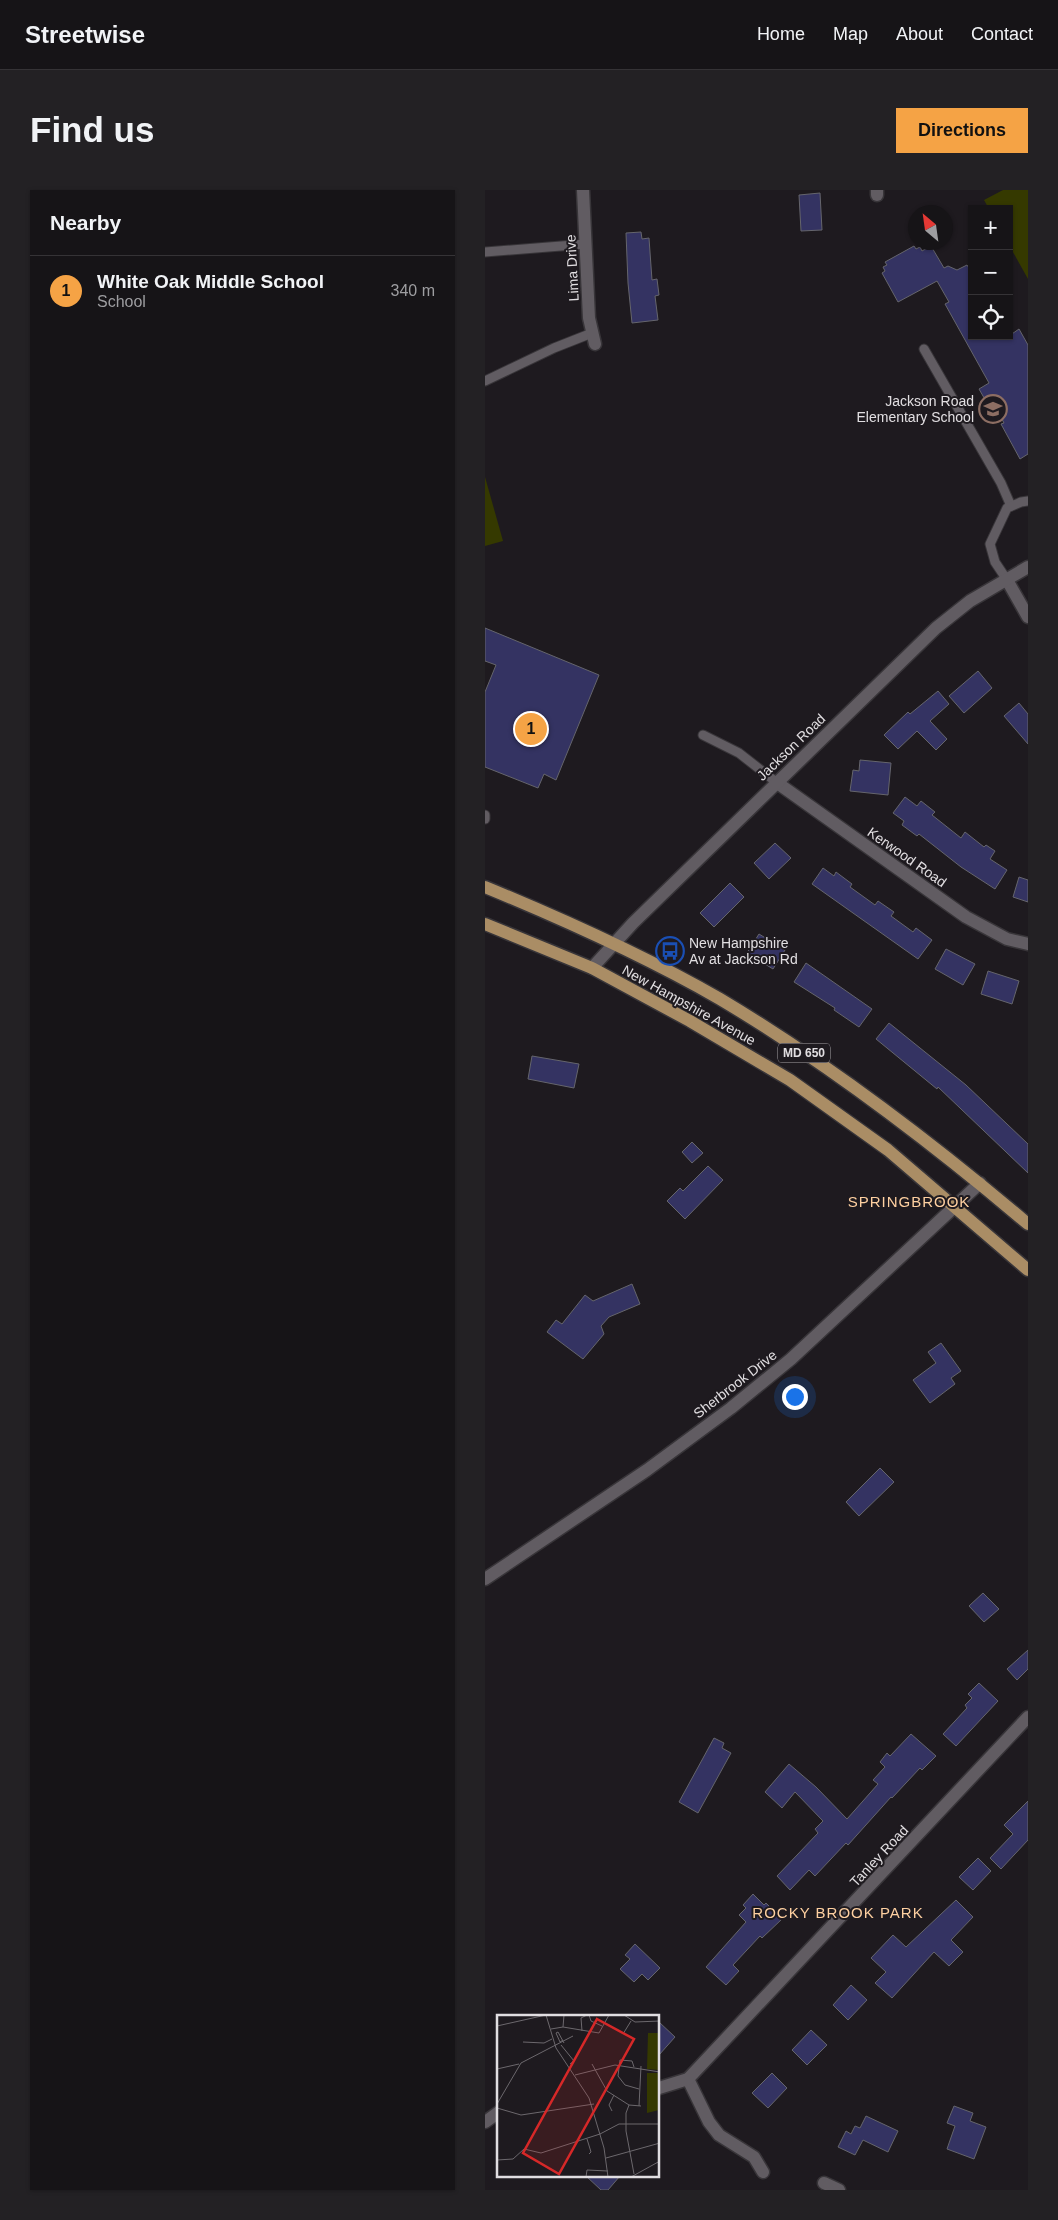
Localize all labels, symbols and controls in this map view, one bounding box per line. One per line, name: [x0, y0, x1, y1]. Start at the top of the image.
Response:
text: Streetwise: [25, 21, 145, 48]
text: Home: [757, 24, 805, 44]
text: Map: [833, 24, 868, 44]
text: About: [896, 24, 943, 44]
text: Contact: [971, 24, 1033, 44]
button: Directions: [896, 108, 1028, 153]
text: Find us: [30, 110, 154, 149]
north arrow: [908, 205, 953, 250]
map controls: [968, 205, 1013, 340]
button: +: [968, 205, 1013, 250]
text: Nearby: [50, 211, 121, 234]
street label: Lima Drive: [562, 234, 582, 302]
button: −: [968, 250, 1013, 295]
text: White Oak Middle School: [97, 271, 324, 292]
text: 1: [62, 282, 70, 299]
text: 340 m: [391, 282, 435, 299]
text: School: [97, 293, 146, 310]
button: locate: [968, 295, 1013, 340]
place label: Jackson Road Elementary School: [856, 393, 974, 425]
school or university icon: Jackson Road Elementary School: [978, 394, 1008, 424]
pin: 1: [515, 710, 547, 748]
street label: Jackson Road: [754, 710, 828, 784]
street label: Kerwood Road: [864, 824, 950, 890]
place label: New Hampshire Av at Jackson Rd: [689, 935, 798, 967]
bus stop icon: New Hampshire Av at Jackson Rd: [655, 936, 685, 966]
street label: New Hampshire Avenue: [620, 962, 759, 1048]
road number: MD 650: [778, 1044, 830, 1062]
district label: SPRINGBROOK: [848, 1193, 970, 1210]
street label: Sherbrook Drive: [690, 1346, 780, 1421]
your location: [782, 1384, 808, 1410]
street label: Tanley Road: [847, 1822, 911, 1890]
district label: ROCKY BROOK PARK: [752, 1904, 924, 1921]
inset map: [497, 2015, 660, 2178]

